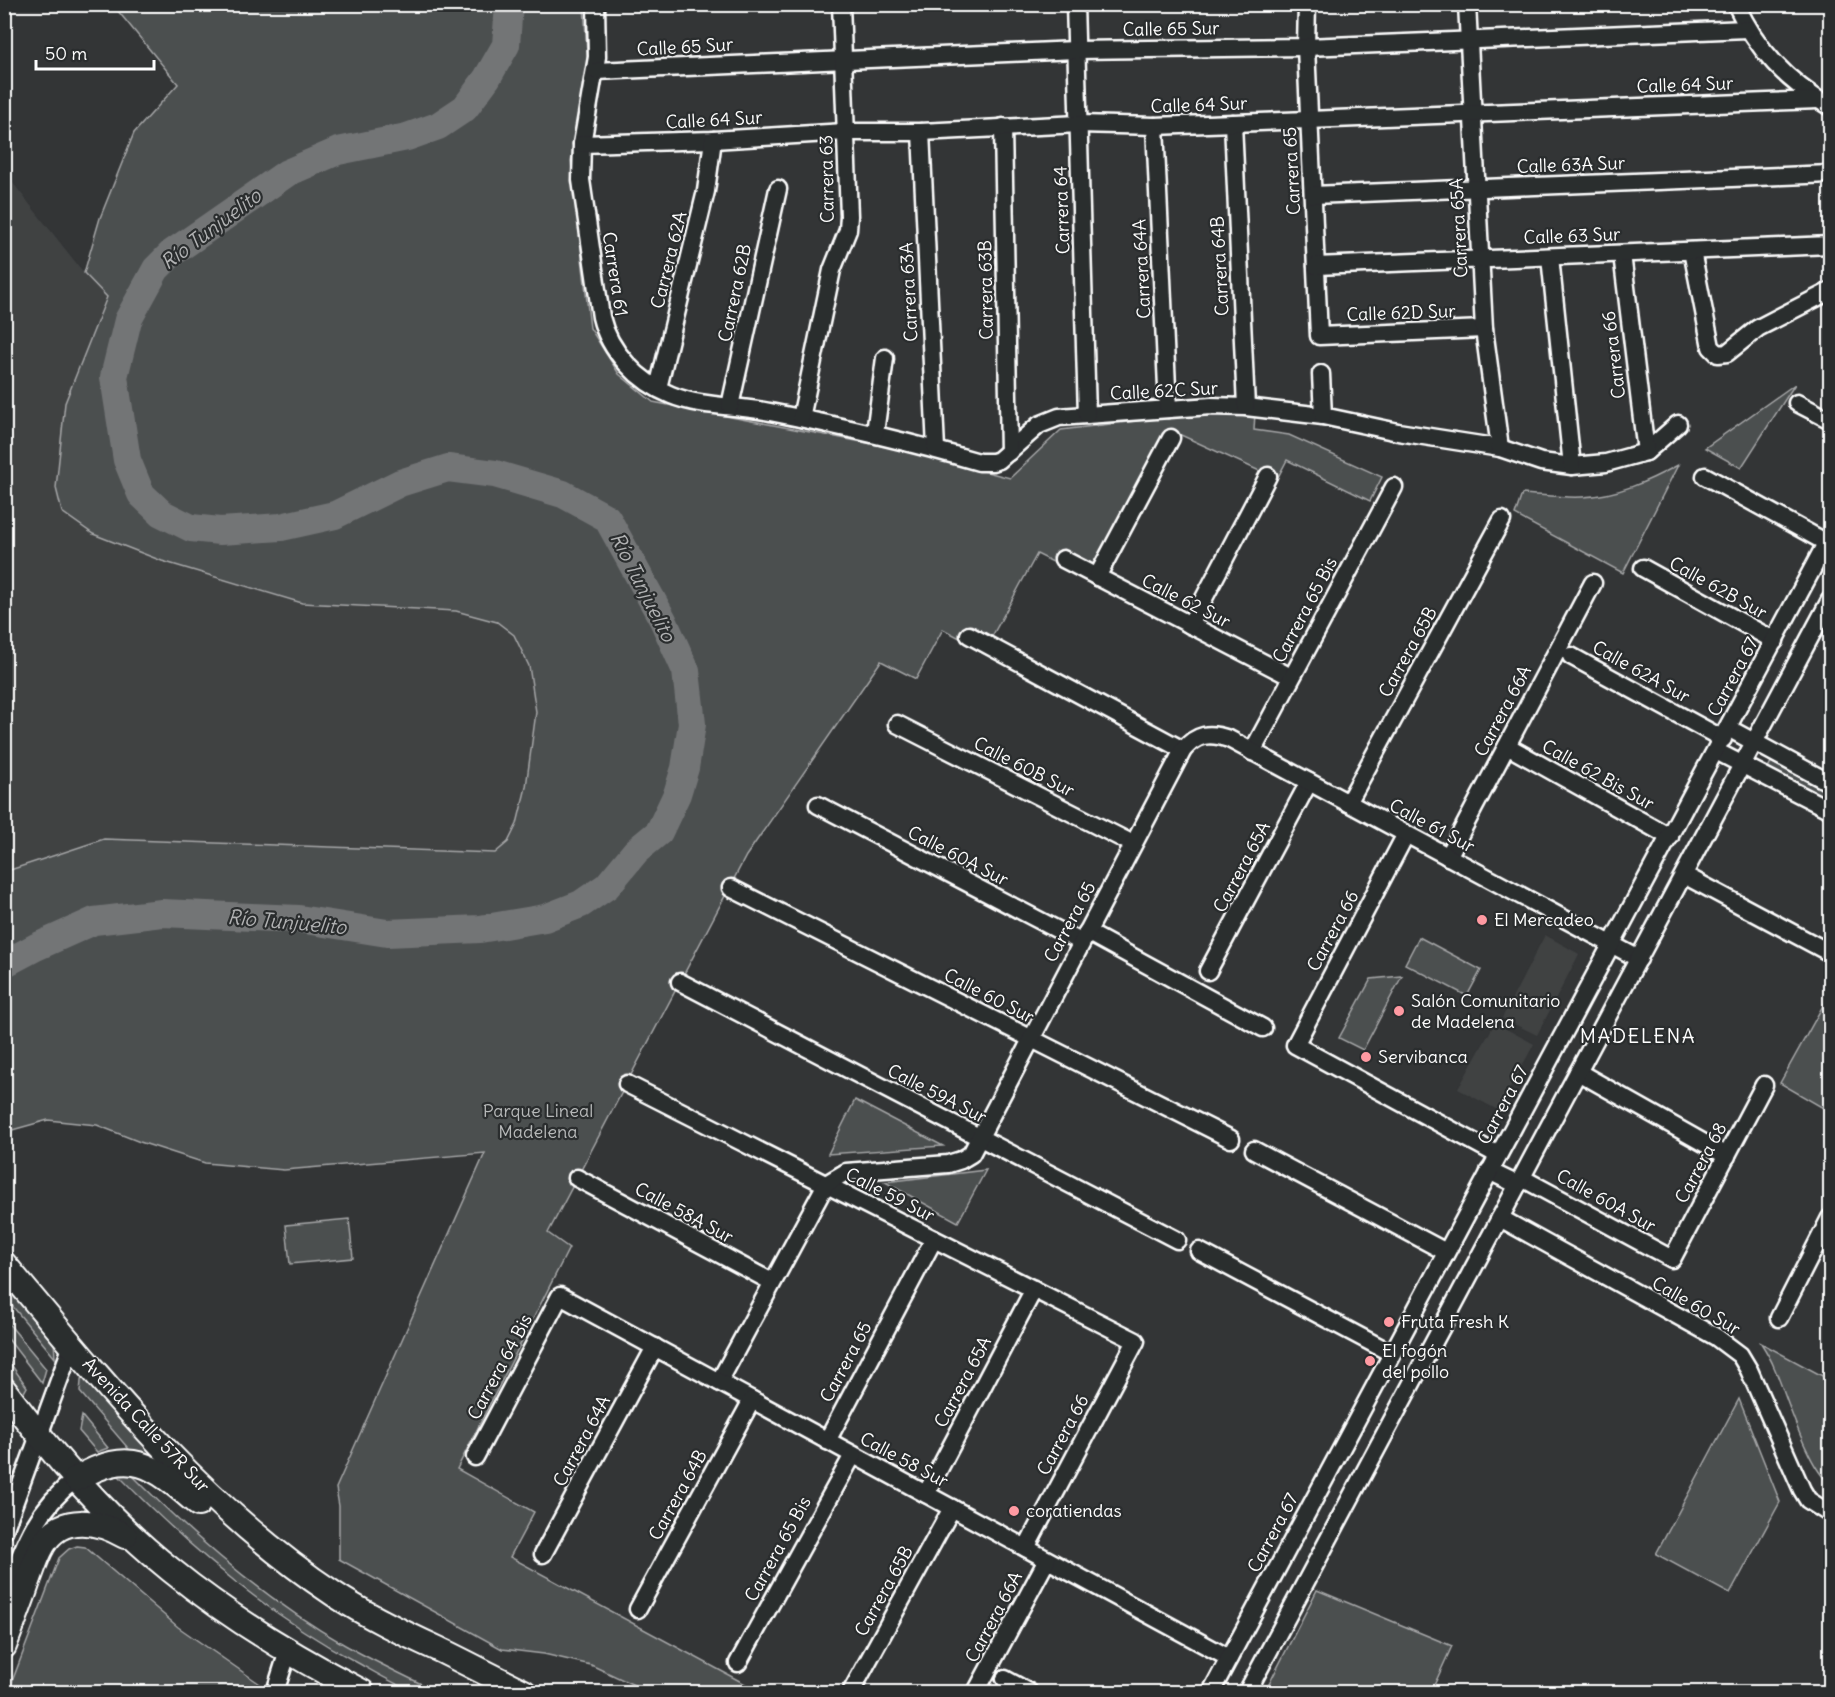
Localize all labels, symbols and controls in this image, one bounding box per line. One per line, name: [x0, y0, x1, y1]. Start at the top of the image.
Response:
street label: Calle 65 Sur: [1122, 16, 1220, 41]
street label: Calle 65 Sur: [636, 32, 735, 61]
scale bar: [36, 33, 154, 71]
text: 50 m: [45, 42, 87, 65]
street label: Calle 64 Sur: [1636, 71, 1734, 98]
street label: Calle 64 Sur: [1150, 91, 1248, 118]
street label: Calle 64 Sur: [665, 105, 764, 134]
street label: Carrera 65: [1278, 126, 1305, 216]
street label: Carrera 63: [814, 135, 839, 223]
street label: Calle 63A Sur: [1516, 151, 1626, 178]
street label: Carrera 64: [1048, 165, 1075, 255]
street label: Carrera 65A: [1444, 178, 1473, 278]
water label: Río Tunjuelito: [156, 182, 267, 274]
street label: Carrera 62A: [645, 209, 692, 311]
street label: Carrera 64B: [1205, 215, 1234, 317]
street label: Carrera 64A: [1127, 219, 1156, 320]
street label: Calle 63 Sur: [1523, 222, 1621, 249]
street label: Carrera 61: [597, 230, 634, 318]
street label: Carrera 63B: [973, 240, 998, 340]
street label: Carrera 62B: [713, 242, 756, 344]
street label: Carrera 63A: [894, 242, 923, 342]
street label: Calle 62D Sur: [1346, 299, 1457, 326]
street label: Carrera 66: [1597, 310, 1630, 400]
street label: Calle 62C Sur: [1109, 376, 1219, 405]
water label: Río Tunjuelito: [605, 528, 682, 647]
street label: Calle 62B Sur: [1665, 551, 1772, 624]
street label: Carrera 65 Bis: [1267, 553, 1342, 667]
street label: Calle 62 Sur: [1138, 568, 1235, 633]
street label: Carrera 65B: [1373, 602, 1442, 701]
street label: Carrera 67: [1702, 633, 1763, 720]
street label: Calle 62A Sur: [1588, 635, 1695, 708]
street label: Carrera 66A: [1469, 661, 1536, 760]
street label: Calle 60B Sur: [970, 731, 1079, 802]
street label: Calle 62 Bis Sur: [1538, 734, 1659, 815]
street label: Calle 61 Sur: [1385, 793, 1480, 858]
street label: Carrera 65A: [1208, 817, 1275, 916]
street label: Calle 60A Sur: [904, 820, 1013, 891]
street label: Carrera 65: [1039, 877, 1100, 966]
street label: Carrera 66: [1302, 886, 1363, 975]
water label: Río Tunjuelito: [227, 904, 349, 939]
place label: El Mercadeo: [1494, 908, 1594, 931]
marker: El Mercadeo: [1475, 913, 1489, 927]
street label: Calle 60 Sur: [940, 963, 1039, 1028]
place label: Salón Comunitario de Madelena: [1411, 989, 1560, 1033]
marker: Salón Comunitario de Madelena: [1392, 1004, 1406, 1018]
district label: MADELENA: [1580, 1023, 1696, 1048]
place label: Servibanca: [1378, 1045, 1468, 1068]
marker: Servibanca: [1359, 1050, 1373, 1064]
street label: Calle 59A Sur: [884, 1059, 991, 1129]
street label: Carrera 67: [1472, 1061, 1533, 1148]
park label: Parque Lineal Madelena: [483, 1099, 593, 1143]
street label: Carrera 68: [1670, 1118, 1731, 1207]
street label: Calle 59 Sur: [842, 1162, 939, 1227]
street label: Calle 60A Sur: [1553, 1164, 1660, 1238]
street label: Calle 58A Sur: [631, 1177, 738, 1248]
street label: Calle 60 Sur: [1648, 1271, 1745, 1340]
street label: Carrera 64 Bis: [462, 1310, 537, 1424]
place label: Fruta Fresh K: [1401, 1310, 1509, 1333]
marker: Fruta Fresh K: [1382, 1315, 1396, 1329]
street label: Carrera 65: [815, 1317, 876, 1406]
street label: Carrera 65A: [929, 1332, 996, 1431]
place label: El fogón del pollo: [1382, 1339, 1449, 1383]
street label: Avenida Calle 57R Sur: [78, 1352, 215, 1497]
marker: El fogón del pollo: [1363, 1354, 1377, 1368]
street label: Carrera 66: [1032, 1390, 1093, 1479]
street label: Carrera 64A: [548, 1391, 615, 1490]
street label: Calle 58 Sur: [856, 1427, 953, 1493]
street label: Carrera 64B: [643, 1445, 712, 1544]
street label: Carrera 67: [1242, 1489, 1303, 1576]
street label: Carrera 65 Bis: [739, 1492, 816, 1605]
place label: coratiendas: [1026, 1499, 1122, 1522]
marker: coratiendas: [1007, 1504, 1021, 1518]
street label: Carrera 65B: [849, 1541, 918, 1640]
street label: Carrera 66A: [960, 1567, 1027, 1666]

